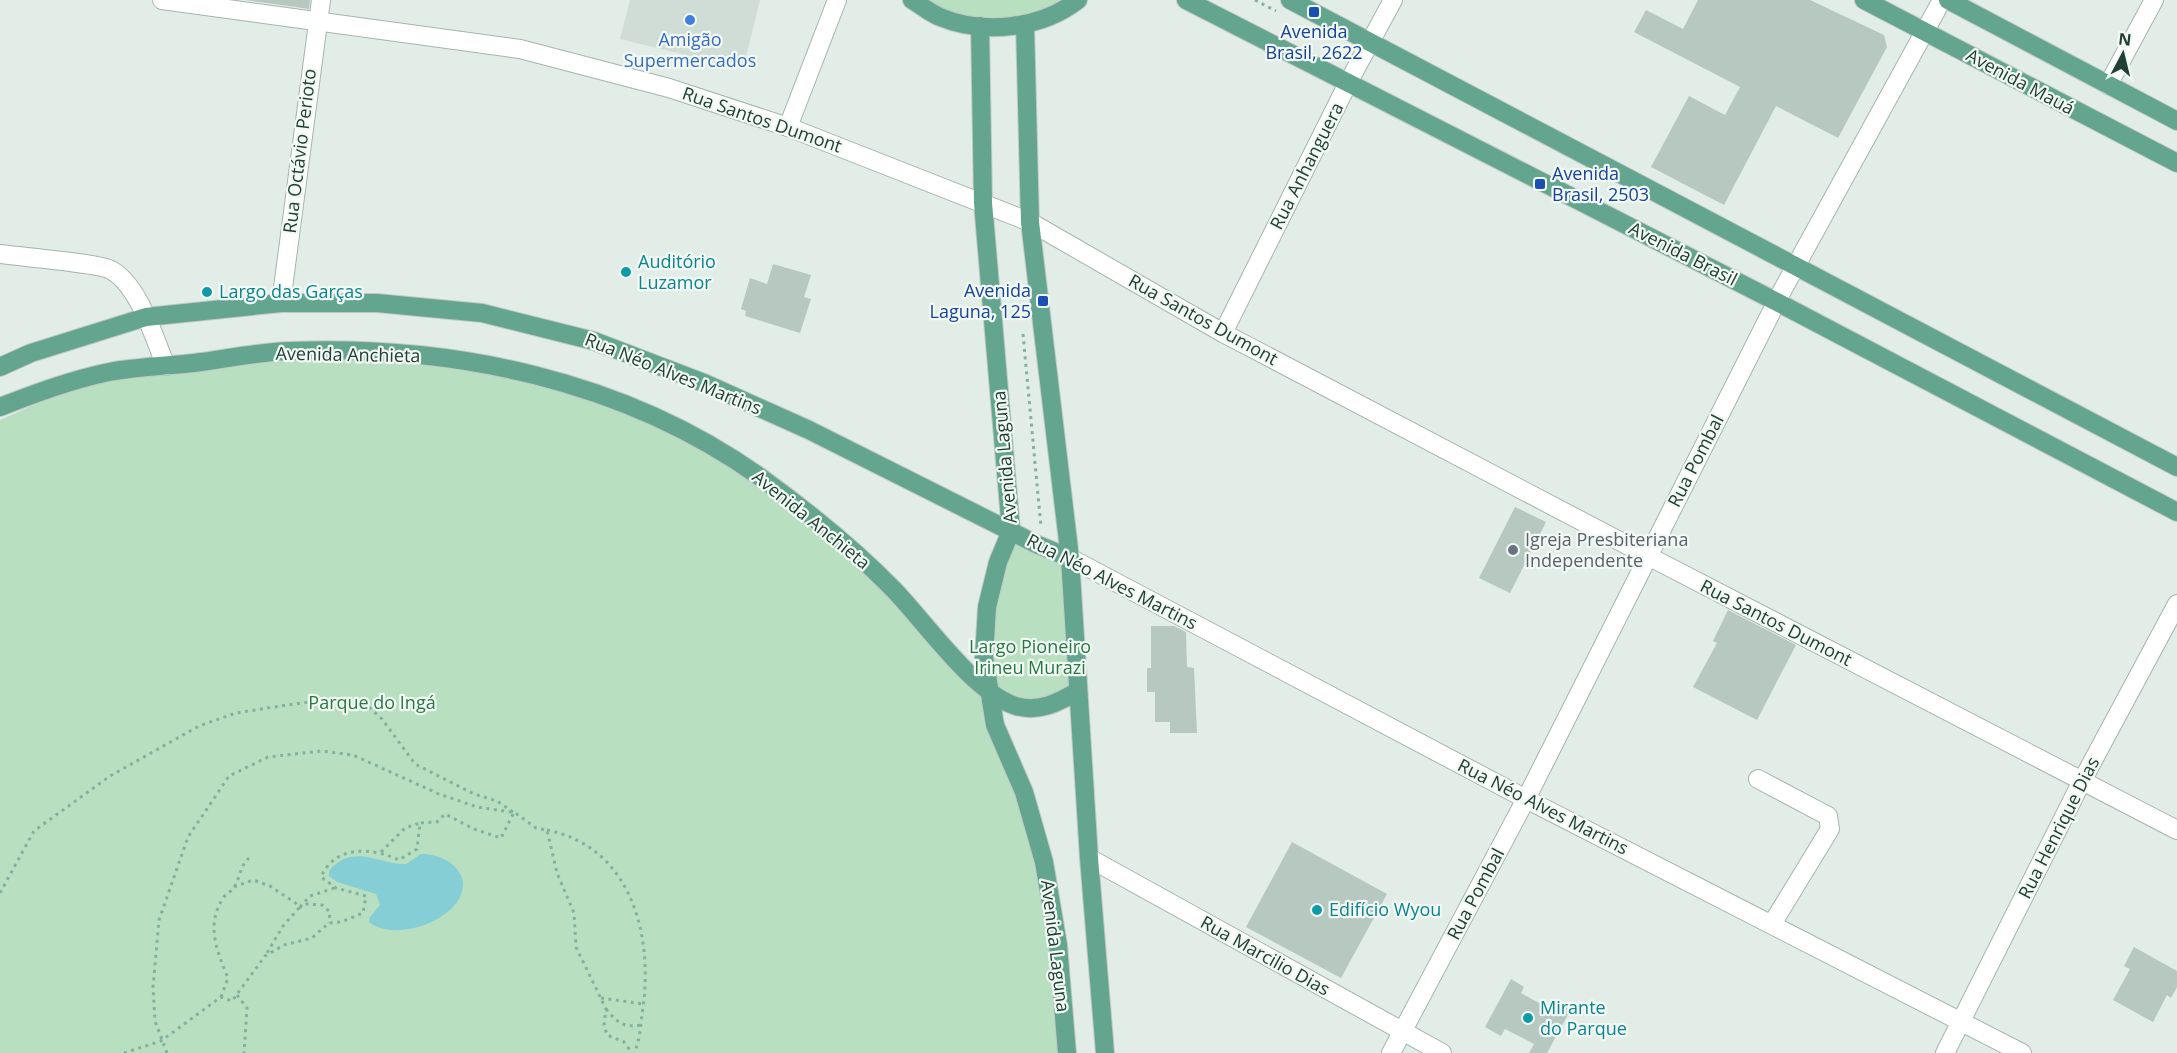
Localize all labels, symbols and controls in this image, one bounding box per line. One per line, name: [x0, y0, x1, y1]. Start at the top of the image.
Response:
marker: Avenida Brasil, 2622: [1307, 5, 1321, 19]
marker: Amigão Supermercados: [683, 13, 697, 27]
place label: Avenida Brasil, 2622: [1265, 19, 1363, 64]
north arrow: [2093, 24, 2153, 84]
place label: Amigão Supermercados: [624, 27, 756, 72]
text: N: [2117, 27, 2133, 51]
street label: Avenida Mauá: [1962, 43, 2079, 120]
street label: Rua Octávio Perioto: [277, 67, 321, 235]
street label: Rua Santos Dumont: [679, 80, 845, 158]
street label: Rua Anhanguera: [1264, 98, 1348, 233]
place label: Avenida Brasil, 2503: [1552, 161, 1649, 206]
marker: Avenida Brasil, 2503: [1533, 177, 1547, 191]
street label: Avenida Brasil: [1625, 216, 1742, 291]
place label: Auditório Luzamor: [638, 249, 716, 294]
marker: Auditório Luzamor: [619, 265, 633, 279]
street label: Rua Santos Dumont: [1125, 268, 1282, 370]
place label: Avenida Laguna, 125: [930, 278, 1031, 323]
place label: Largo das Garças: [219, 279, 363, 303]
marker: Largo das Garças: [200, 285, 214, 299]
marker: Avenida Laguna, 125: [1036, 294, 1050, 308]
street label: Rua Néo Alves Martins: [582, 327, 765, 419]
street label: Avenida Anchieta: [275, 341, 421, 367]
street label: Avenida Laguna: [986, 390, 1022, 524]
street label: Rua Pombal: [1662, 410, 1729, 511]
street label: Avenida Anchieta: [748, 464, 875, 574]
place label: Igreja Presbiteriana Independente: [1525, 527, 1688, 572]
street label: Rua Néo Alves Martins: [1023, 528, 1202, 635]
marker: Igreja Presbiteriana Independente: [1506, 543, 1520, 557]
street label: Rua Santos Dumont: [1696, 573, 1856, 671]
park label: Largo Pioneiro Irineu Murazi: [969, 634, 1091, 679]
park label: Parque do Ingá: [308, 690, 436, 714]
street label: Rua Néo Alves Martins: [1454, 753, 1633, 860]
street label: Rua Henrique Dias: [2012, 753, 2104, 903]
street label: Rua Pombal: [1441, 843, 1509, 944]
street label: Avenida Laguna: [1036, 878, 1076, 1013]
place label: Edifício Wyou: [1329, 897, 1441, 921]
marker: Edifício Wyou: [1310, 903, 1324, 917]
street label: Rua Marcilio Dias: [1197, 910, 1334, 1001]
place label: Mirante do Parque: [1540, 995, 1627, 1040]
marker: Mirante do Parque: [1521, 1011, 1535, 1025]

